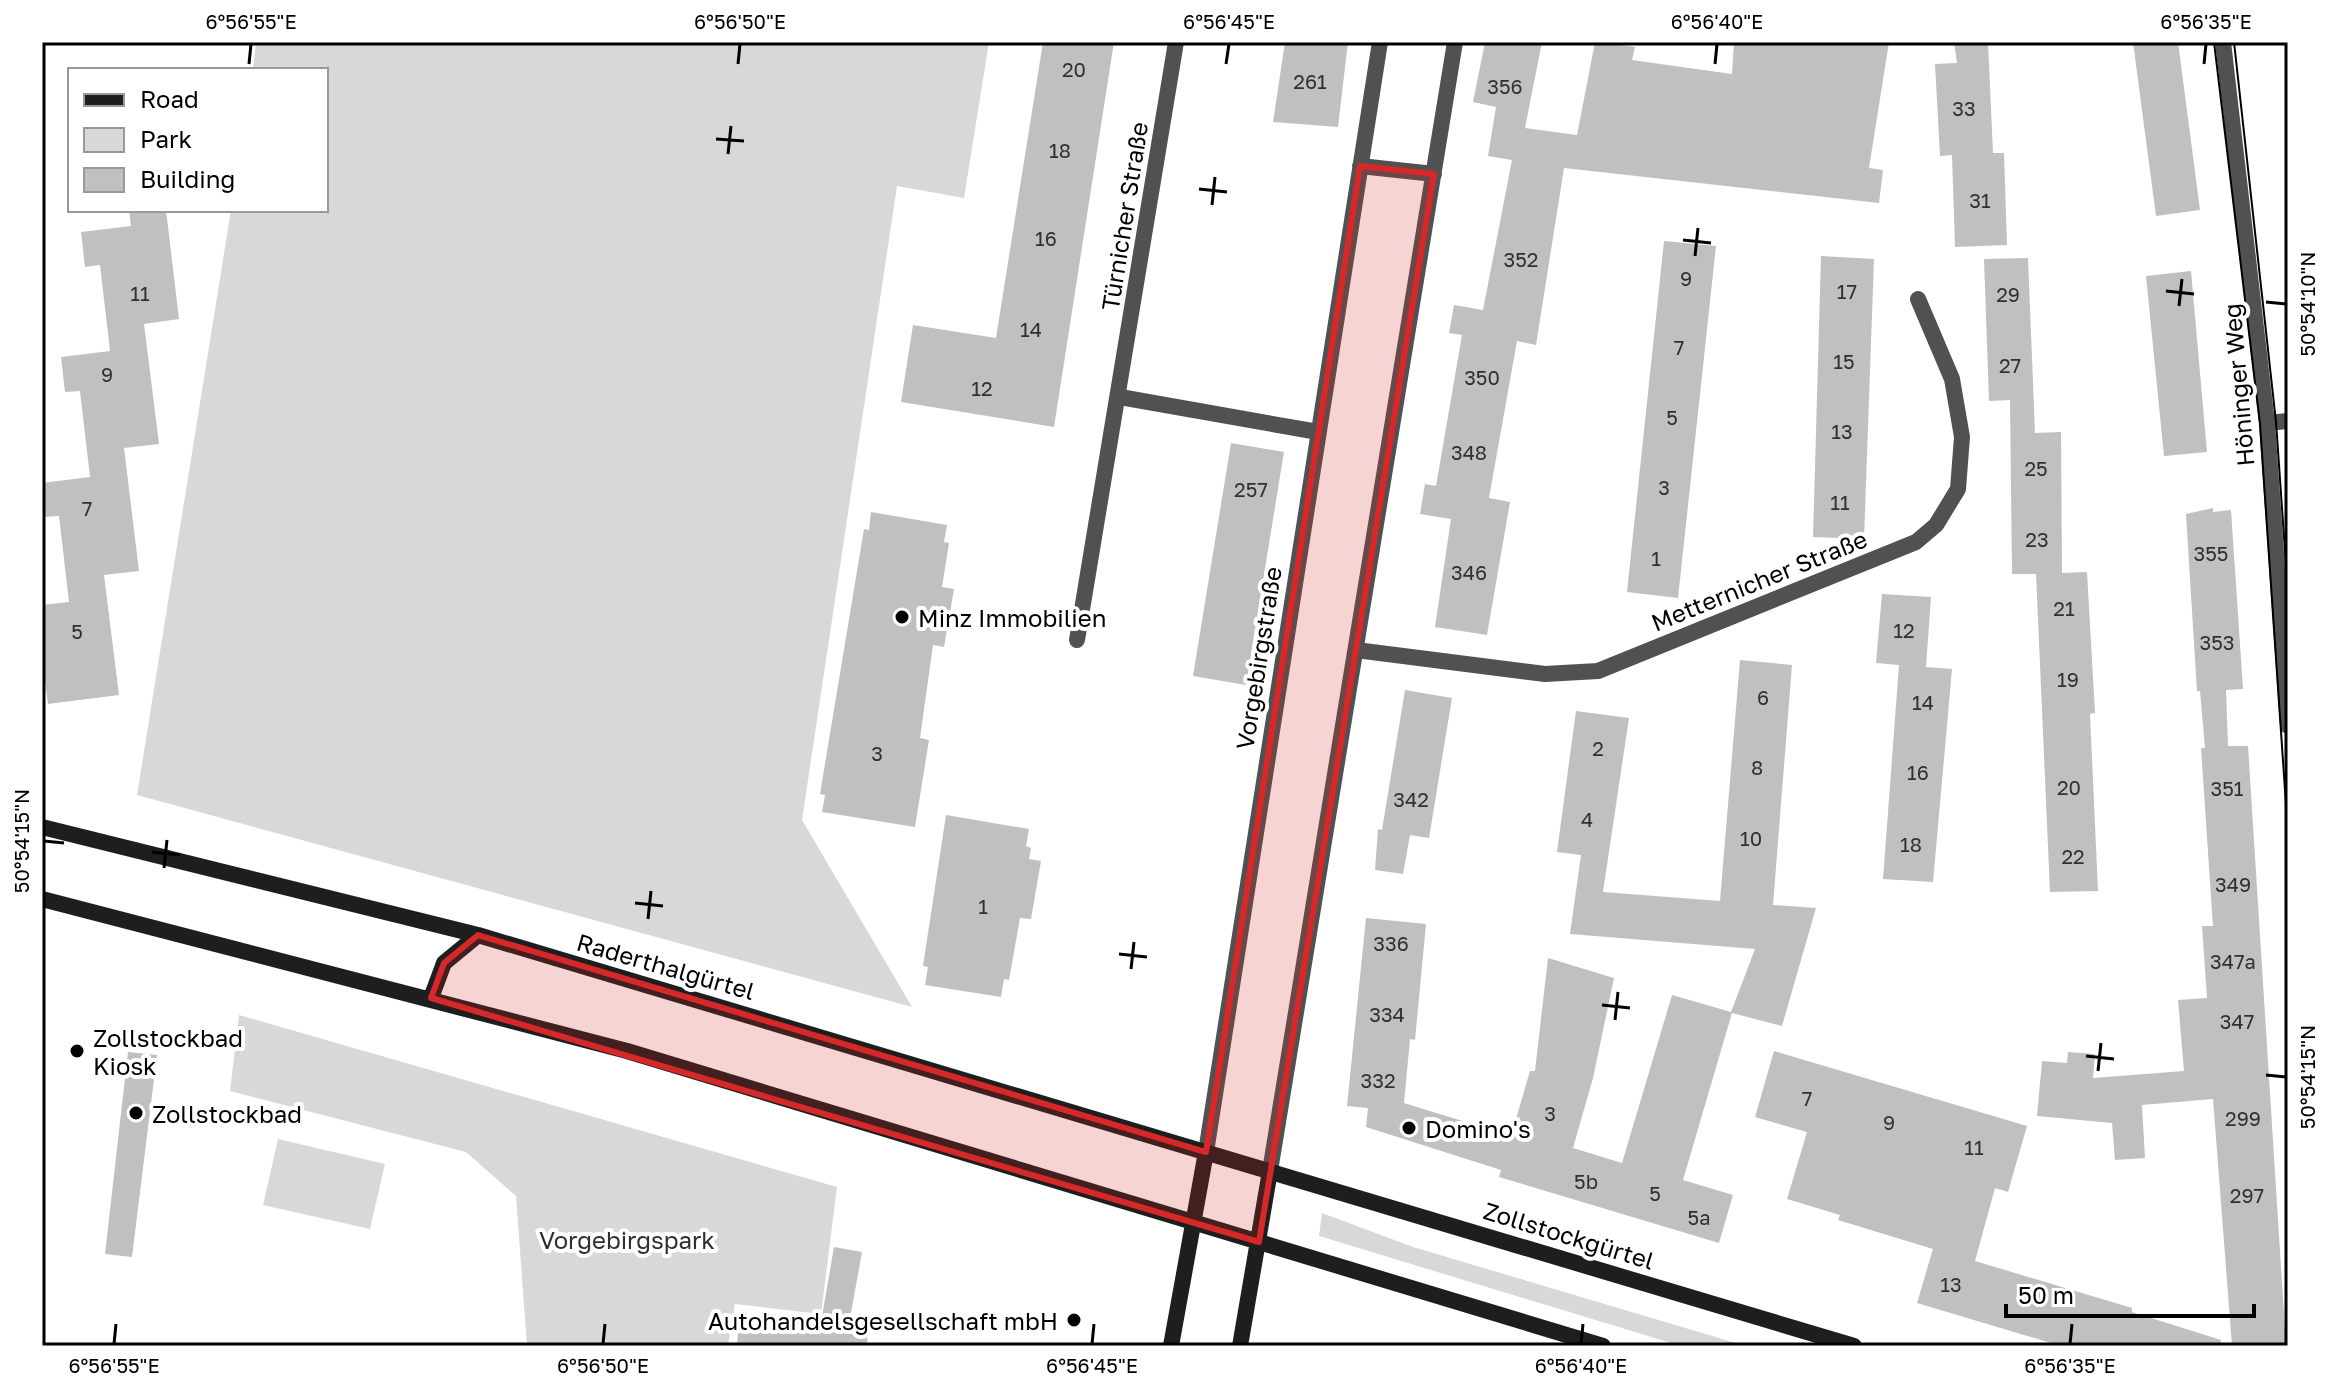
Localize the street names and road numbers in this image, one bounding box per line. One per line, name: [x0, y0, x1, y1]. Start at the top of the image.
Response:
street label: Türnicher Straße: [1095, 120, 1153, 312]
street label: Höninger Weg: [2216, 302, 2260, 468]
street label: Metternicher Straße: [1647, 523, 1871, 637]
street label: Vorgebirgstraße: [1229, 564, 1287, 752]
street label: Raderthalgürtel: [574, 927, 758, 1005]
street label: Zollstockgürtel: [1480, 1195, 1658, 1275]

